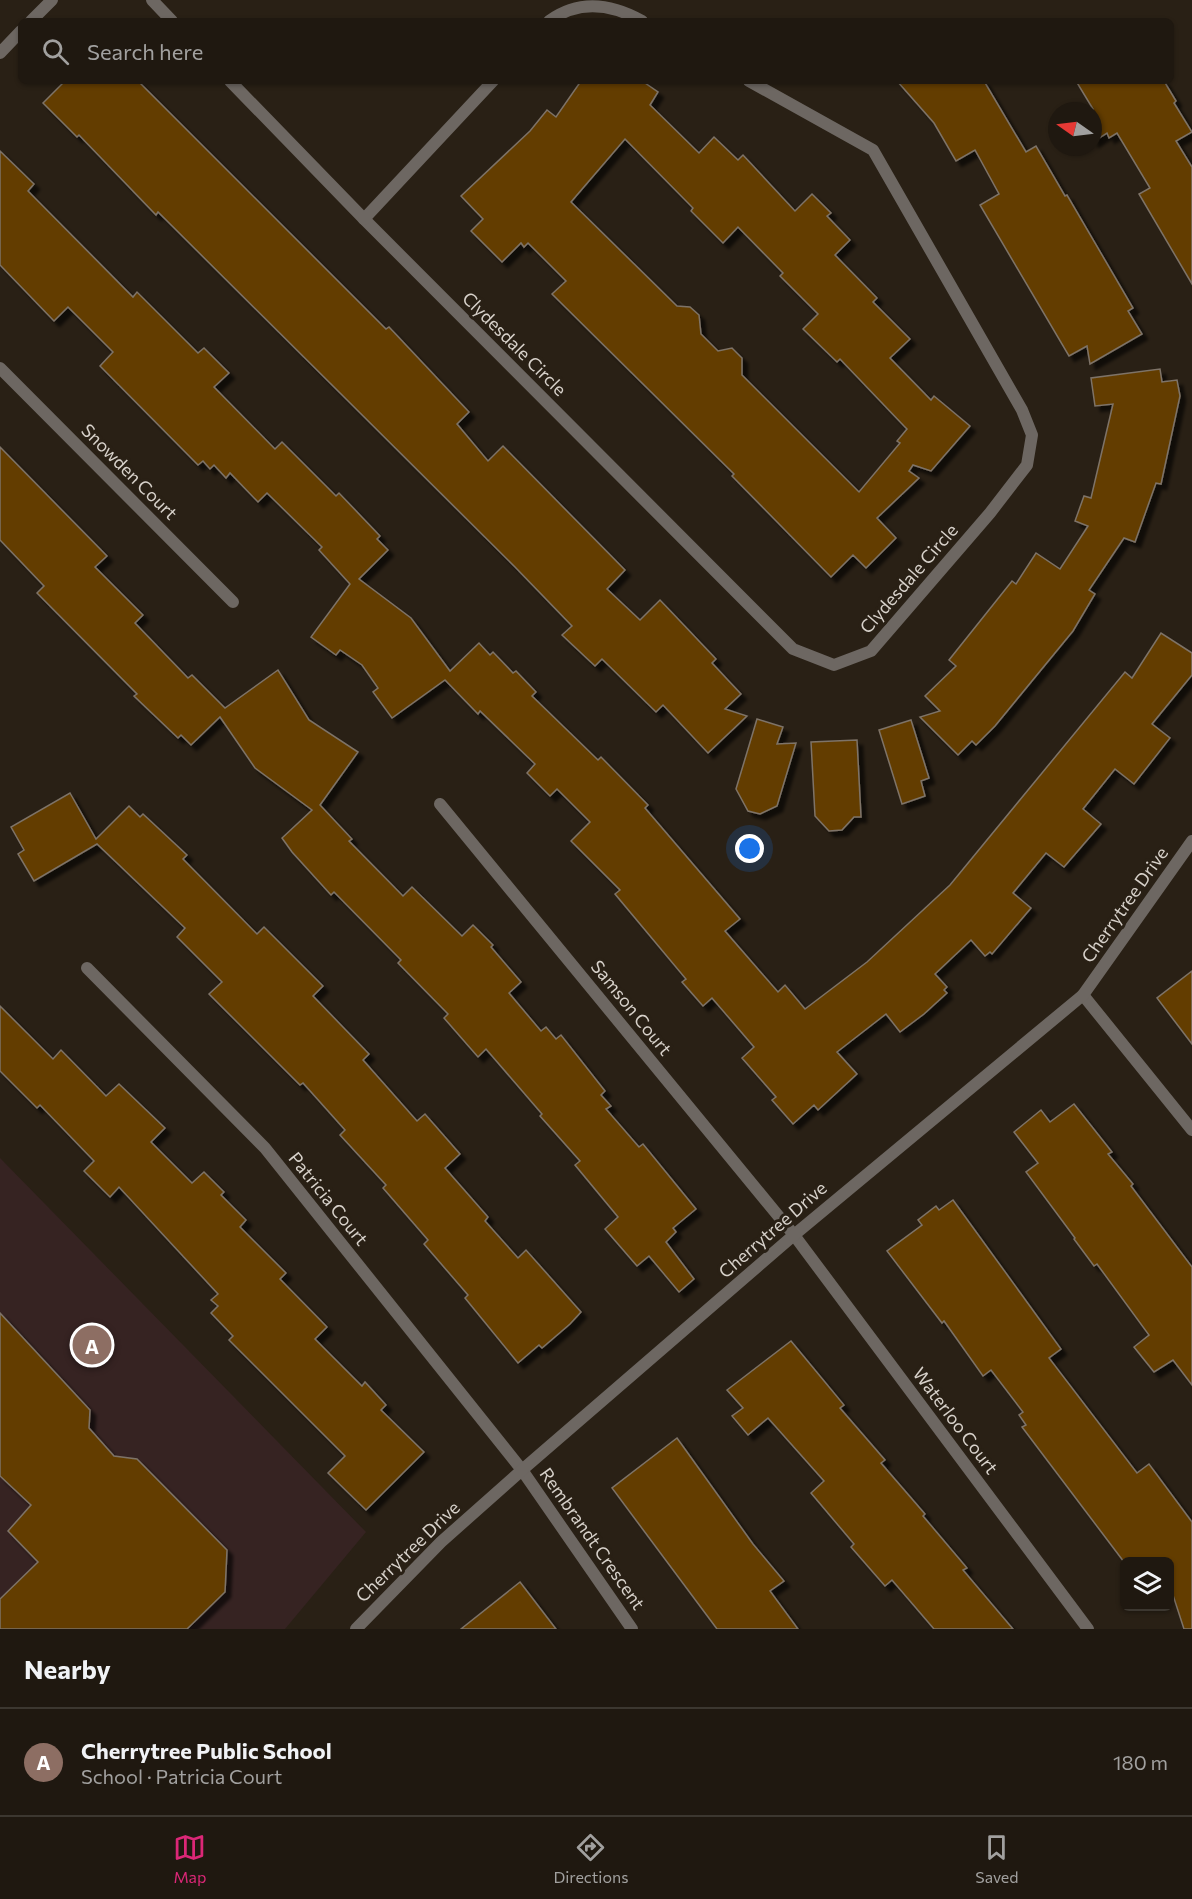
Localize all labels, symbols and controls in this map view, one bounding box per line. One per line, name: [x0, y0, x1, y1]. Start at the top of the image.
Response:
search box: [18, 18, 1174, 84]
icon: search: [39, 35, 72, 68]
text: Search here: [87, 38, 203, 65]
north arrow: [1048, 102, 1102, 156]
street label: Clydesdale Circle: [458, 287, 571, 400]
street label: Snowden Court: [77, 419, 182, 524]
street label: Clydesdale Circle: [855, 519, 962, 638]
your location: [735, 834, 764, 863]
street label: Cherrytree Drive: [1076, 842, 1172, 966]
street label: Samson Court: [587, 955, 677, 1059]
street label: Patricia Court: [284, 1147, 373, 1250]
street label: Cherrytree Drive: [714, 1176, 831, 1282]
pin: A: [72, 1322, 112, 1368]
street label: Waterloo Court: [908, 1363, 1003, 1478]
street label: Rembrandt Crescent: [536, 1463, 650, 1614]
street label: Cherrytree Drive: [351, 1496, 464, 1606]
map controls: [1120, 1557, 1174, 1611]
button: layers: [1120, 1557, 1174, 1611]
text: Nearby: [24, 1653, 111, 1684]
text: Cherrytree Public School: [81, 1737, 332, 1764]
text: A: [36, 1750, 51, 1774]
text: 180 m: [1113, 1750, 1168, 1774]
text: School · Patricia Court: [81, 1764, 282, 1788]
tab: Map: [173, 1831, 206, 1886]
tab: Directions: [553, 1831, 628, 1886]
tab: Saved: [975, 1831, 1019, 1886]

